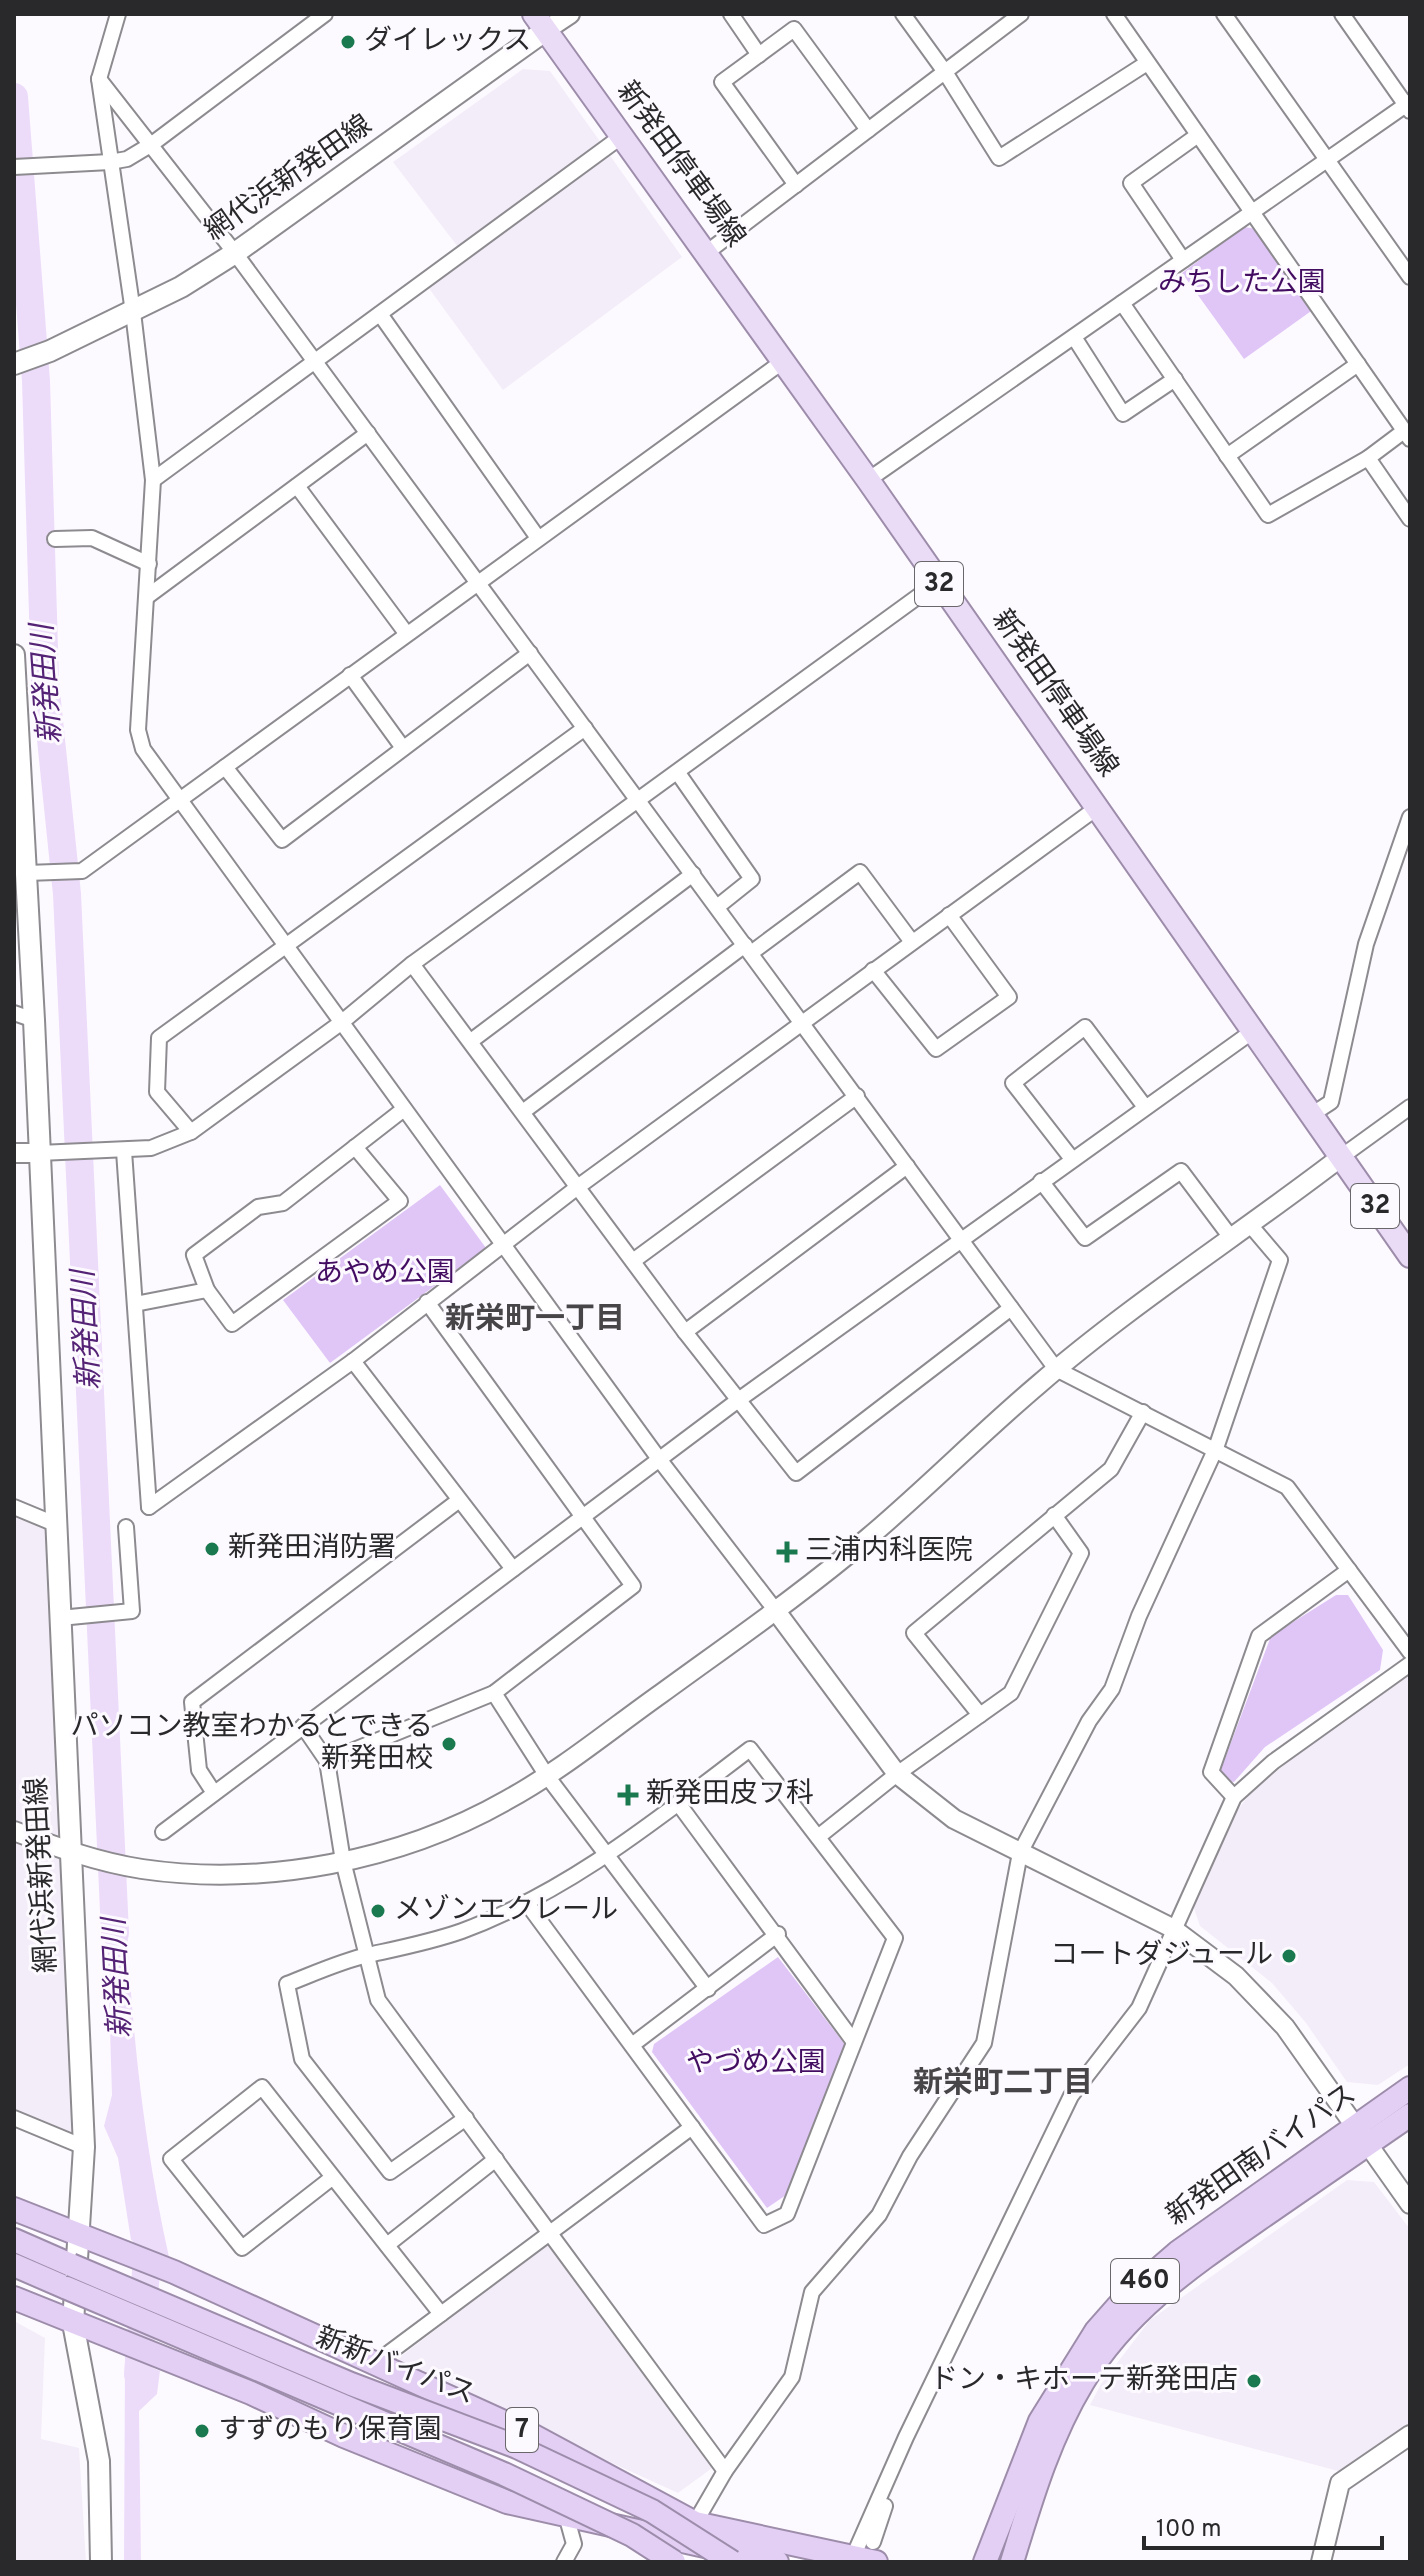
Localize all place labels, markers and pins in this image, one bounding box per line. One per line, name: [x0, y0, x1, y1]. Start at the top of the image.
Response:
place label: ダイレックス: [364, 24, 531, 60]
marker: ダイレックス: [339, 33, 357, 51]
place label: 新発田消防署: [228, 1531, 396, 1567]
place label: 三浦内科医院: [805, 1534, 973, 1570]
marker: 新発田消防署: [203, 1540, 221, 1558]
marker: 三浦内科医院: [776, 1541, 798, 1563]
place label: パソコン教室わかるとできる 新発田校: [70, 1710, 433, 1778]
marker: パソコン教室わかるとできる 新発田校: [440, 1735, 458, 1753]
place label: 新発田皮フ科: [646, 1777, 814, 1813]
marker: 新発田皮フ科: [617, 1784, 639, 1806]
place label: メゾンエクレール: [394, 1893, 618, 1929]
marker: メゾンエクレール: [369, 1902, 387, 1920]
place label: コートダジュール: [1050, 1938, 1273, 1974]
marker: コートダジュール: [1280, 1947, 1298, 1965]
place label: ドン・キホーテ新発田店: [930, 2363, 1238, 2399]
marker: ドン・キホーテ新発田店: [1245, 2372, 1263, 2390]
place label: すずのもり保育園: [218, 2413, 442, 2449]
marker: すずのもり保育園: [193, 2422, 211, 2440]

